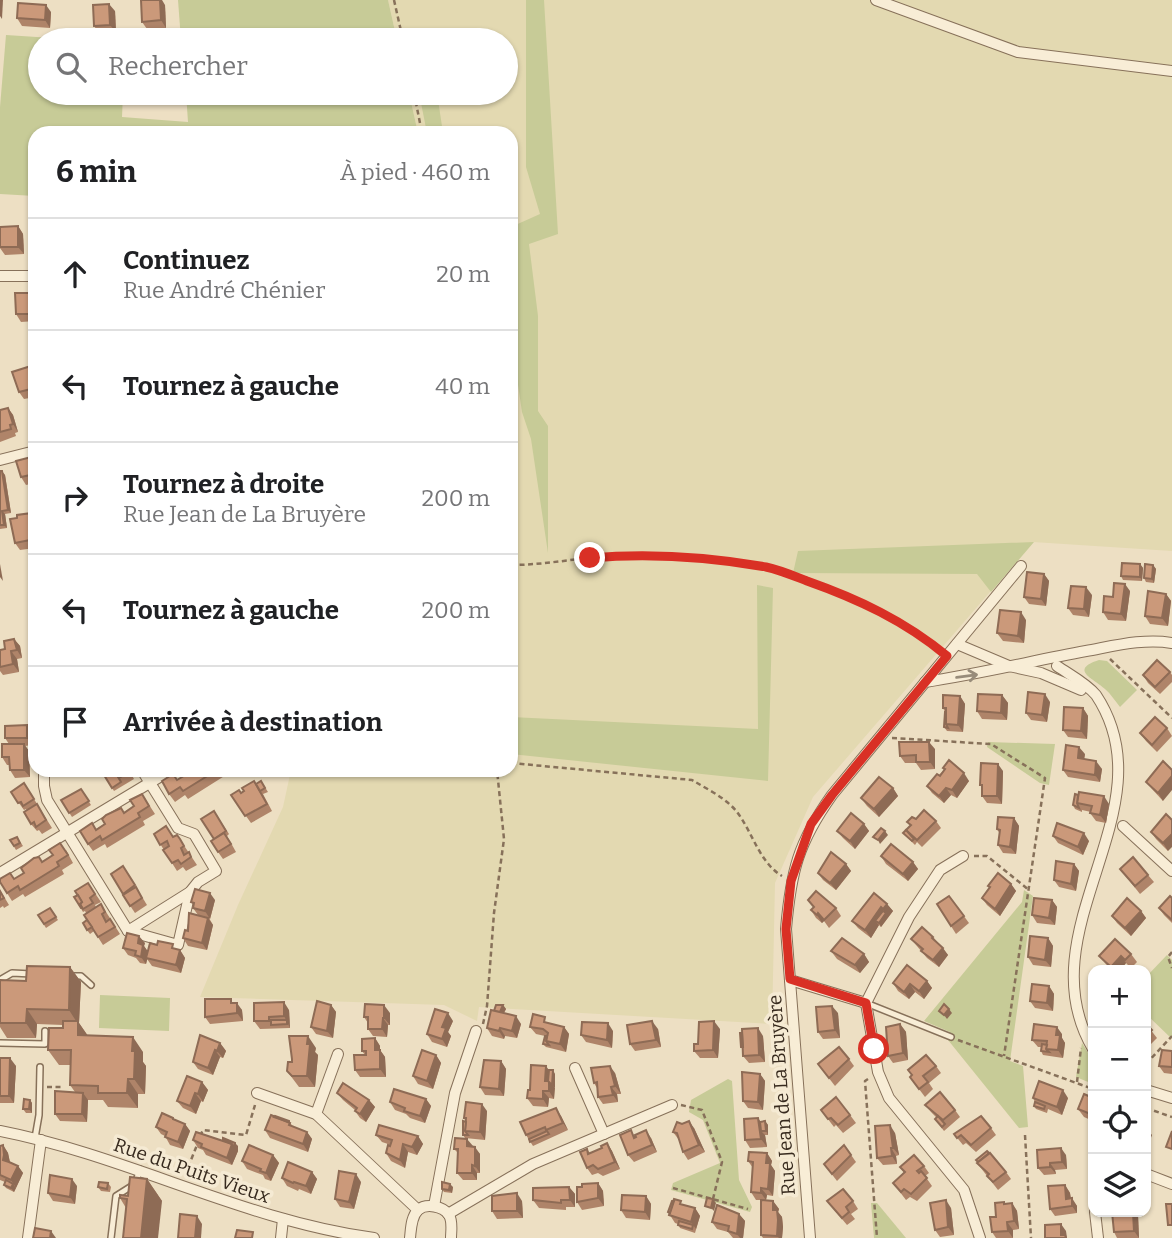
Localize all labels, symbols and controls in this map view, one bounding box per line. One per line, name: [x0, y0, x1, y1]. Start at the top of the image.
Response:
search box: [28, 28, 518, 105]
icon: search: [52, 48, 90, 86]
text: Rechercher: [108, 51, 248, 82]
text: 6 min: [56, 154, 137, 190]
text: À pied · 460 m: [340, 158, 490, 186]
text: Continuez: [123, 245, 250, 276]
icon: ahead: [56, 255, 94, 293]
text: 20 m: [436, 260, 490, 288]
text: Rue André Chénier: [123, 276, 325, 304]
icon: left: [56, 367, 94, 405]
text: Tournez à gauche: [123, 371, 339, 402]
text: 40 m: [435, 372, 490, 400]
text: Tournez à droite: [123, 469, 324, 500]
icon: right: [56, 479, 94, 517]
text: 200 m: [421, 484, 490, 512]
text: Rue Jean de La Bruyère: [123, 500, 366, 528]
route end: [574, 542, 605, 573]
icon: left: [56, 591, 94, 629]
text: Tournez à gauche: [123, 595, 339, 626]
text: 200 m: [421, 596, 490, 624]
one-way arrow: [955, 669, 978, 682]
icon: arrive: [56, 703, 94, 741]
text: Arrivée à destination: [123, 707, 382, 738]
map controls: [1088, 965, 1151, 1217]
button: +: [1088, 965, 1151, 1028]
street label: Rue Jean de La Bruyère: [763, 994, 800, 1196]
button: −: [1088, 1028, 1151, 1091]
route start: [858, 1033, 889, 1064]
button: locate: [1088, 1091, 1151, 1154]
street label: Rue du Puits Vieux: [111, 1133, 273, 1208]
button: layers: [1088, 1154, 1151, 1217]

